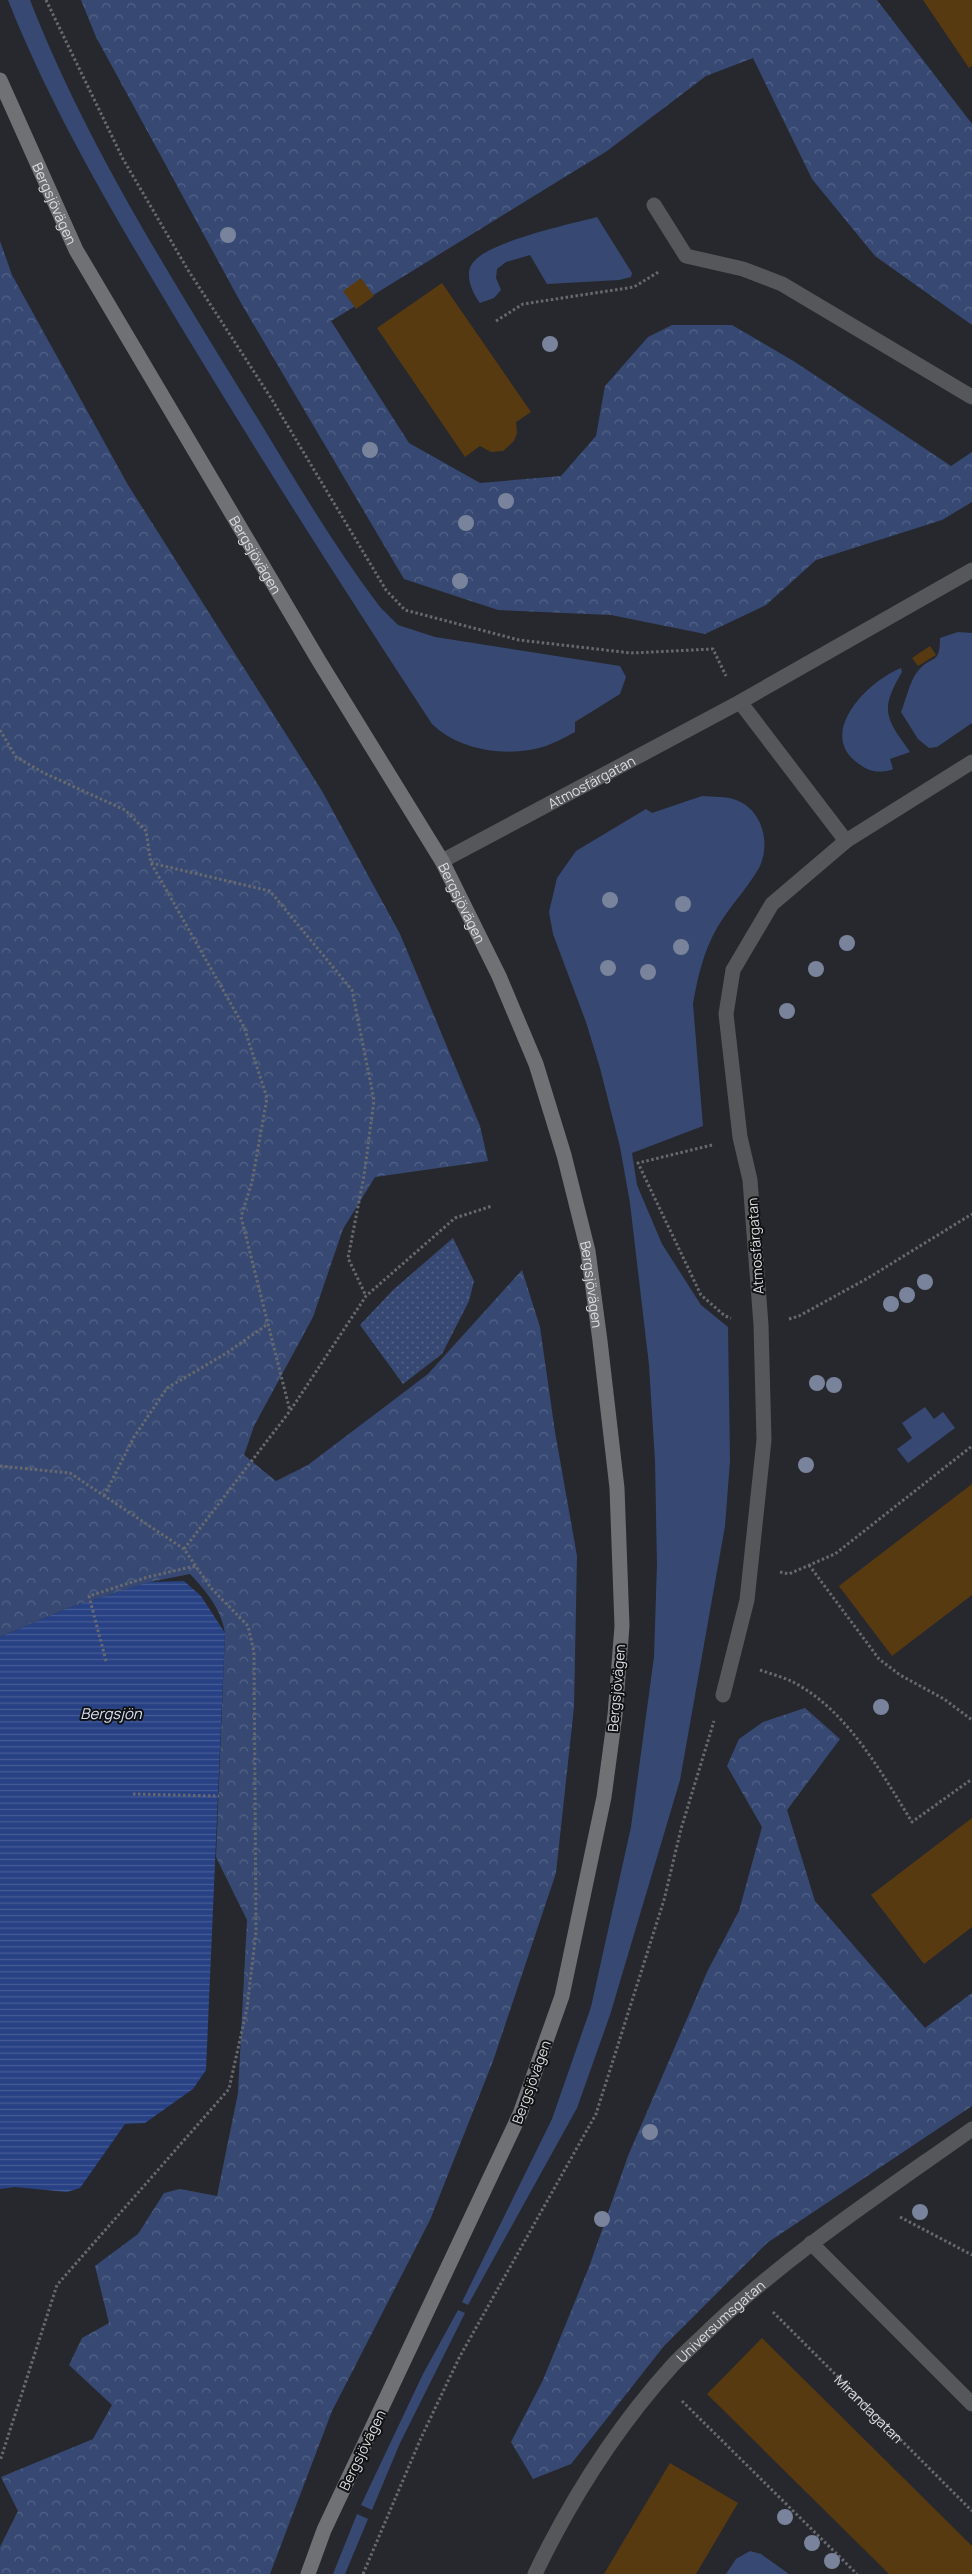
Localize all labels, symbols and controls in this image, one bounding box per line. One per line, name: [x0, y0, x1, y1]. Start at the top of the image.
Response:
street label: Bergsjövägen: [28, 159, 82, 247]
street label: Bergsjövägen: [226, 512, 287, 597]
street label: Atmosfärgatan: [544, 750, 638, 813]
street label: Bergsjövägen: [435, 859, 491, 946]
street label: Atmosfärgatan: [742, 1197, 768, 1295]
street label: Bergsjövägen: [576, 1239, 608, 1329]
street label: Bergsjövägen: [603, 1643, 629, 1733]
water label: Bergsjön: [80, 1703, 143, 1724]
street label: Bergsjövägen: [507, 2038, 555, 2126]
street label: Universumsgatan: [672, 2275, 769, 2366]
street label: Mirandagatan: [831, 2370, 908, 2447]
street label: Bergsjövägen: [334, 2406, 390, 2494]

